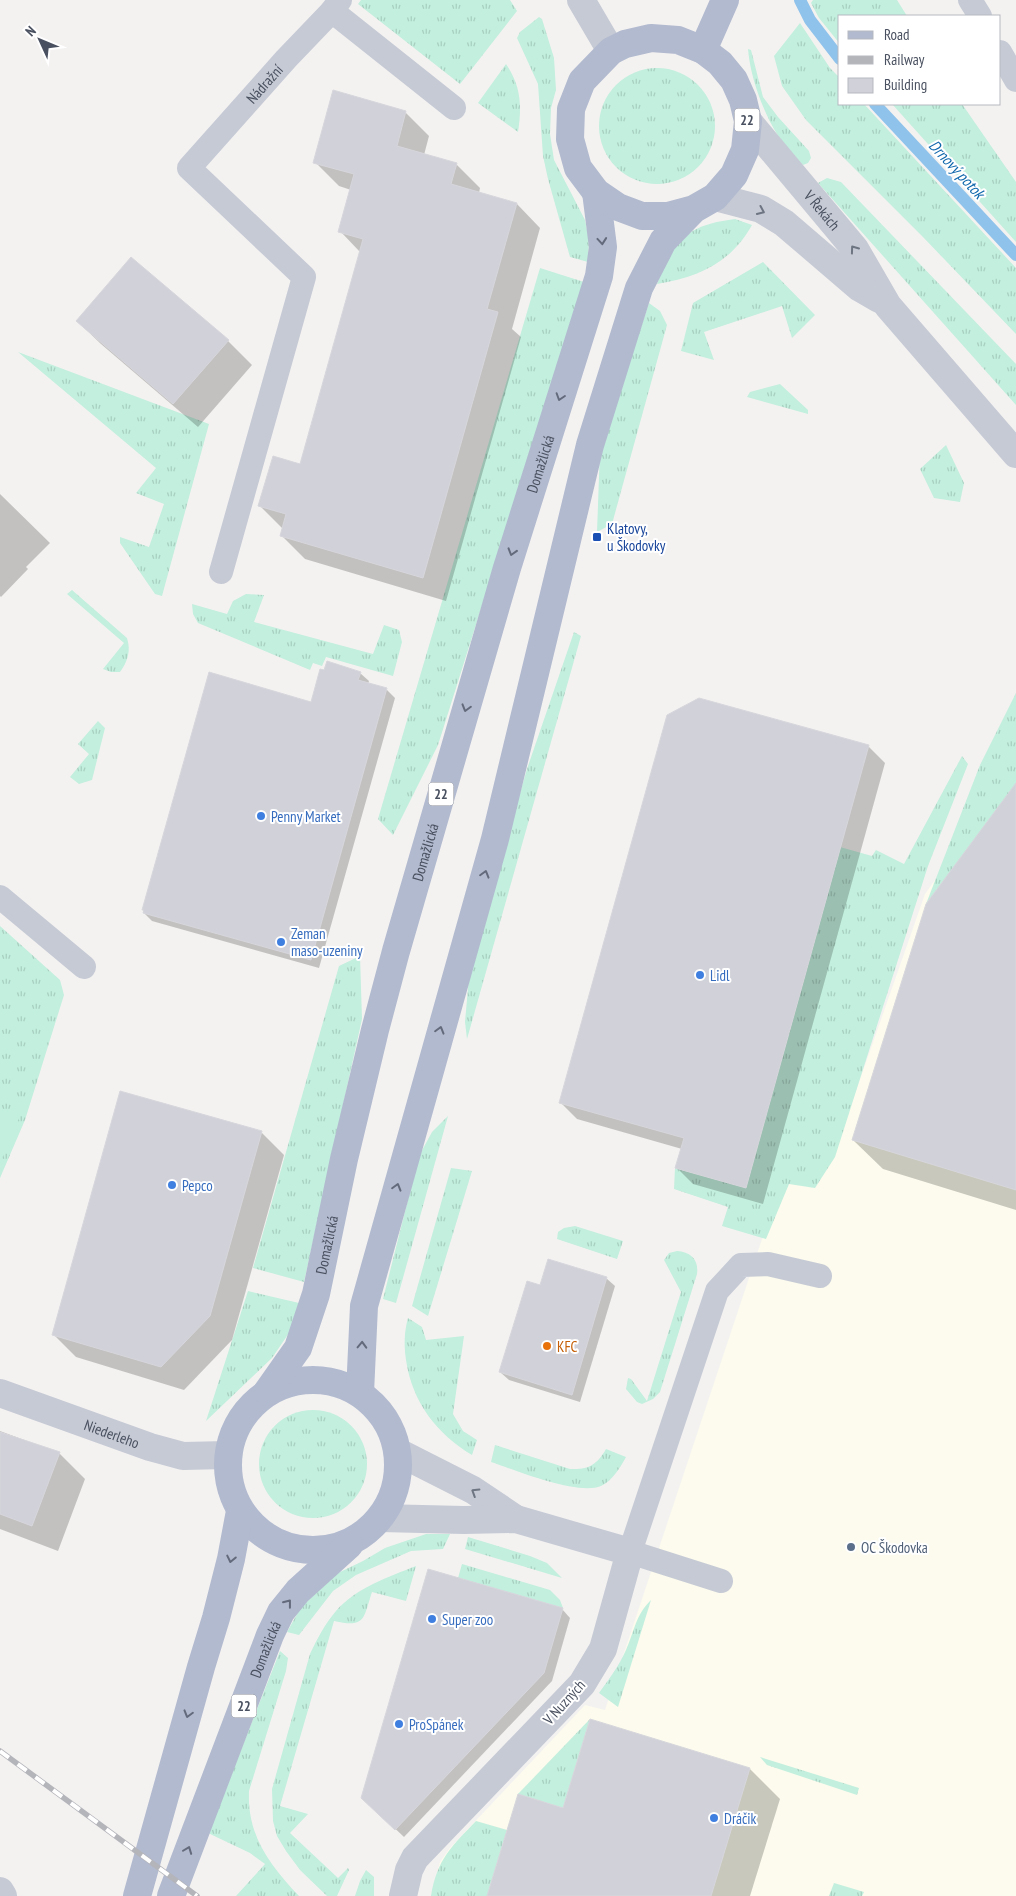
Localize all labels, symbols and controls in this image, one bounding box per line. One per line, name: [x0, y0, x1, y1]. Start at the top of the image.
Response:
north arrow: [15, 15, 65, 65]
legend: [838, 15, 1001, 105]
text: N: [22, 22, 40, 40]
text: Road: [884, 25, 910, 44]
text: Railway: [884, 50, 925, 69]
street label: Nádražní: [242, 59, 287, 107]
text: Building: [884, 75, 927, 94]
road number: 22: [734, 108, 760, 132]
water label: Drnový potok: [925, 135, 990, 204]
street label: V Řekách: [800, 185, 845, 234]
one-way arrow: [756, 204, 765, 214]
one-way arrow: [596, 237, 607, 245]
one-way arrow: [851, 245, 860, 255]
one-way arrow: [556, 392, 566, 400]
street label: Domažlická: [522, 433, 558, 495]
place label: Klatovy, u Škodovky: [607, 519, 666, 555]
marker: Klatovy, u Škodovky: [591, 531, 603, 543]
one-way arrow: [507, 547, 517, 555]
one-way arrow: [461, 703, 471, 711]
road number: 22: [428, 782, 454, 806]
place label: Penny Market: [271, 807, 341, 826]
marker: Penny Market: [255, 810, 267, 822]
street label: Domažlická: [407, 821, 442, 883]
one-way arrow: [479, 870, 490, 878]
place label: Zeman maso-uzeniny: [291, 924, 363, 960]
marker: Zeman maso-uzeniny: [275, 936, 287, 948]
place label: Lidl: [710, 966, 730, 985]
marker: Lidl: [694, 969, 706, 981]
one-way arrow: [435, 1027, 445, 1035]
place label: Pepco: [182, 1176, 213, 1195]
marker: Pepco: [166, 1179, 178, 1191]
one-way arrow: [391, 1183, 401, 1191]
street label: Domažlická: [311, 1214, 342, 1276]
place label: KFC: [557, 1337, 578, 1356]
one-way arrow: [357, 1340, 368, 1348]
marker: KFC: [541, 1340, 553, 1352]
street label: Niederleho: [82, 1415, 142, 1452]
one-way arrow: [472, 1488, 481, 1498]
place label: OC Škodovka: [861, 1538, 928, 1557]
marker: OC Škodovka: [845, 1541, 857, 1553]
one-way arrow: [226, 1554, 237, 1563]
one-way arrow: [283, 1600, 291, 1609]
place label: Super zoo: [442, 1610, 493, 1629]
marker: Super zoo: [426, 1613, 438, 1625]
street label: Domažlická: [245, 1618, 285, 1680]
street label: V Nuzných: [538, 1676, 589, 1729]
road number: 22: [232, 1694, 256, 1718]
one-way arrow: [183, 1709, 193, 1717]
place label: ProSpánek: [409, 1715, 464, 1734]
marker: ProSpánek: [393, 1718, 405, 1730]
place label: Dráčik: [724, 1809, 757, 1828]
marker: Dráčik: [708, 1812, 720, 1824]
one-way arrow: [182, 1847, 192, 1855]

